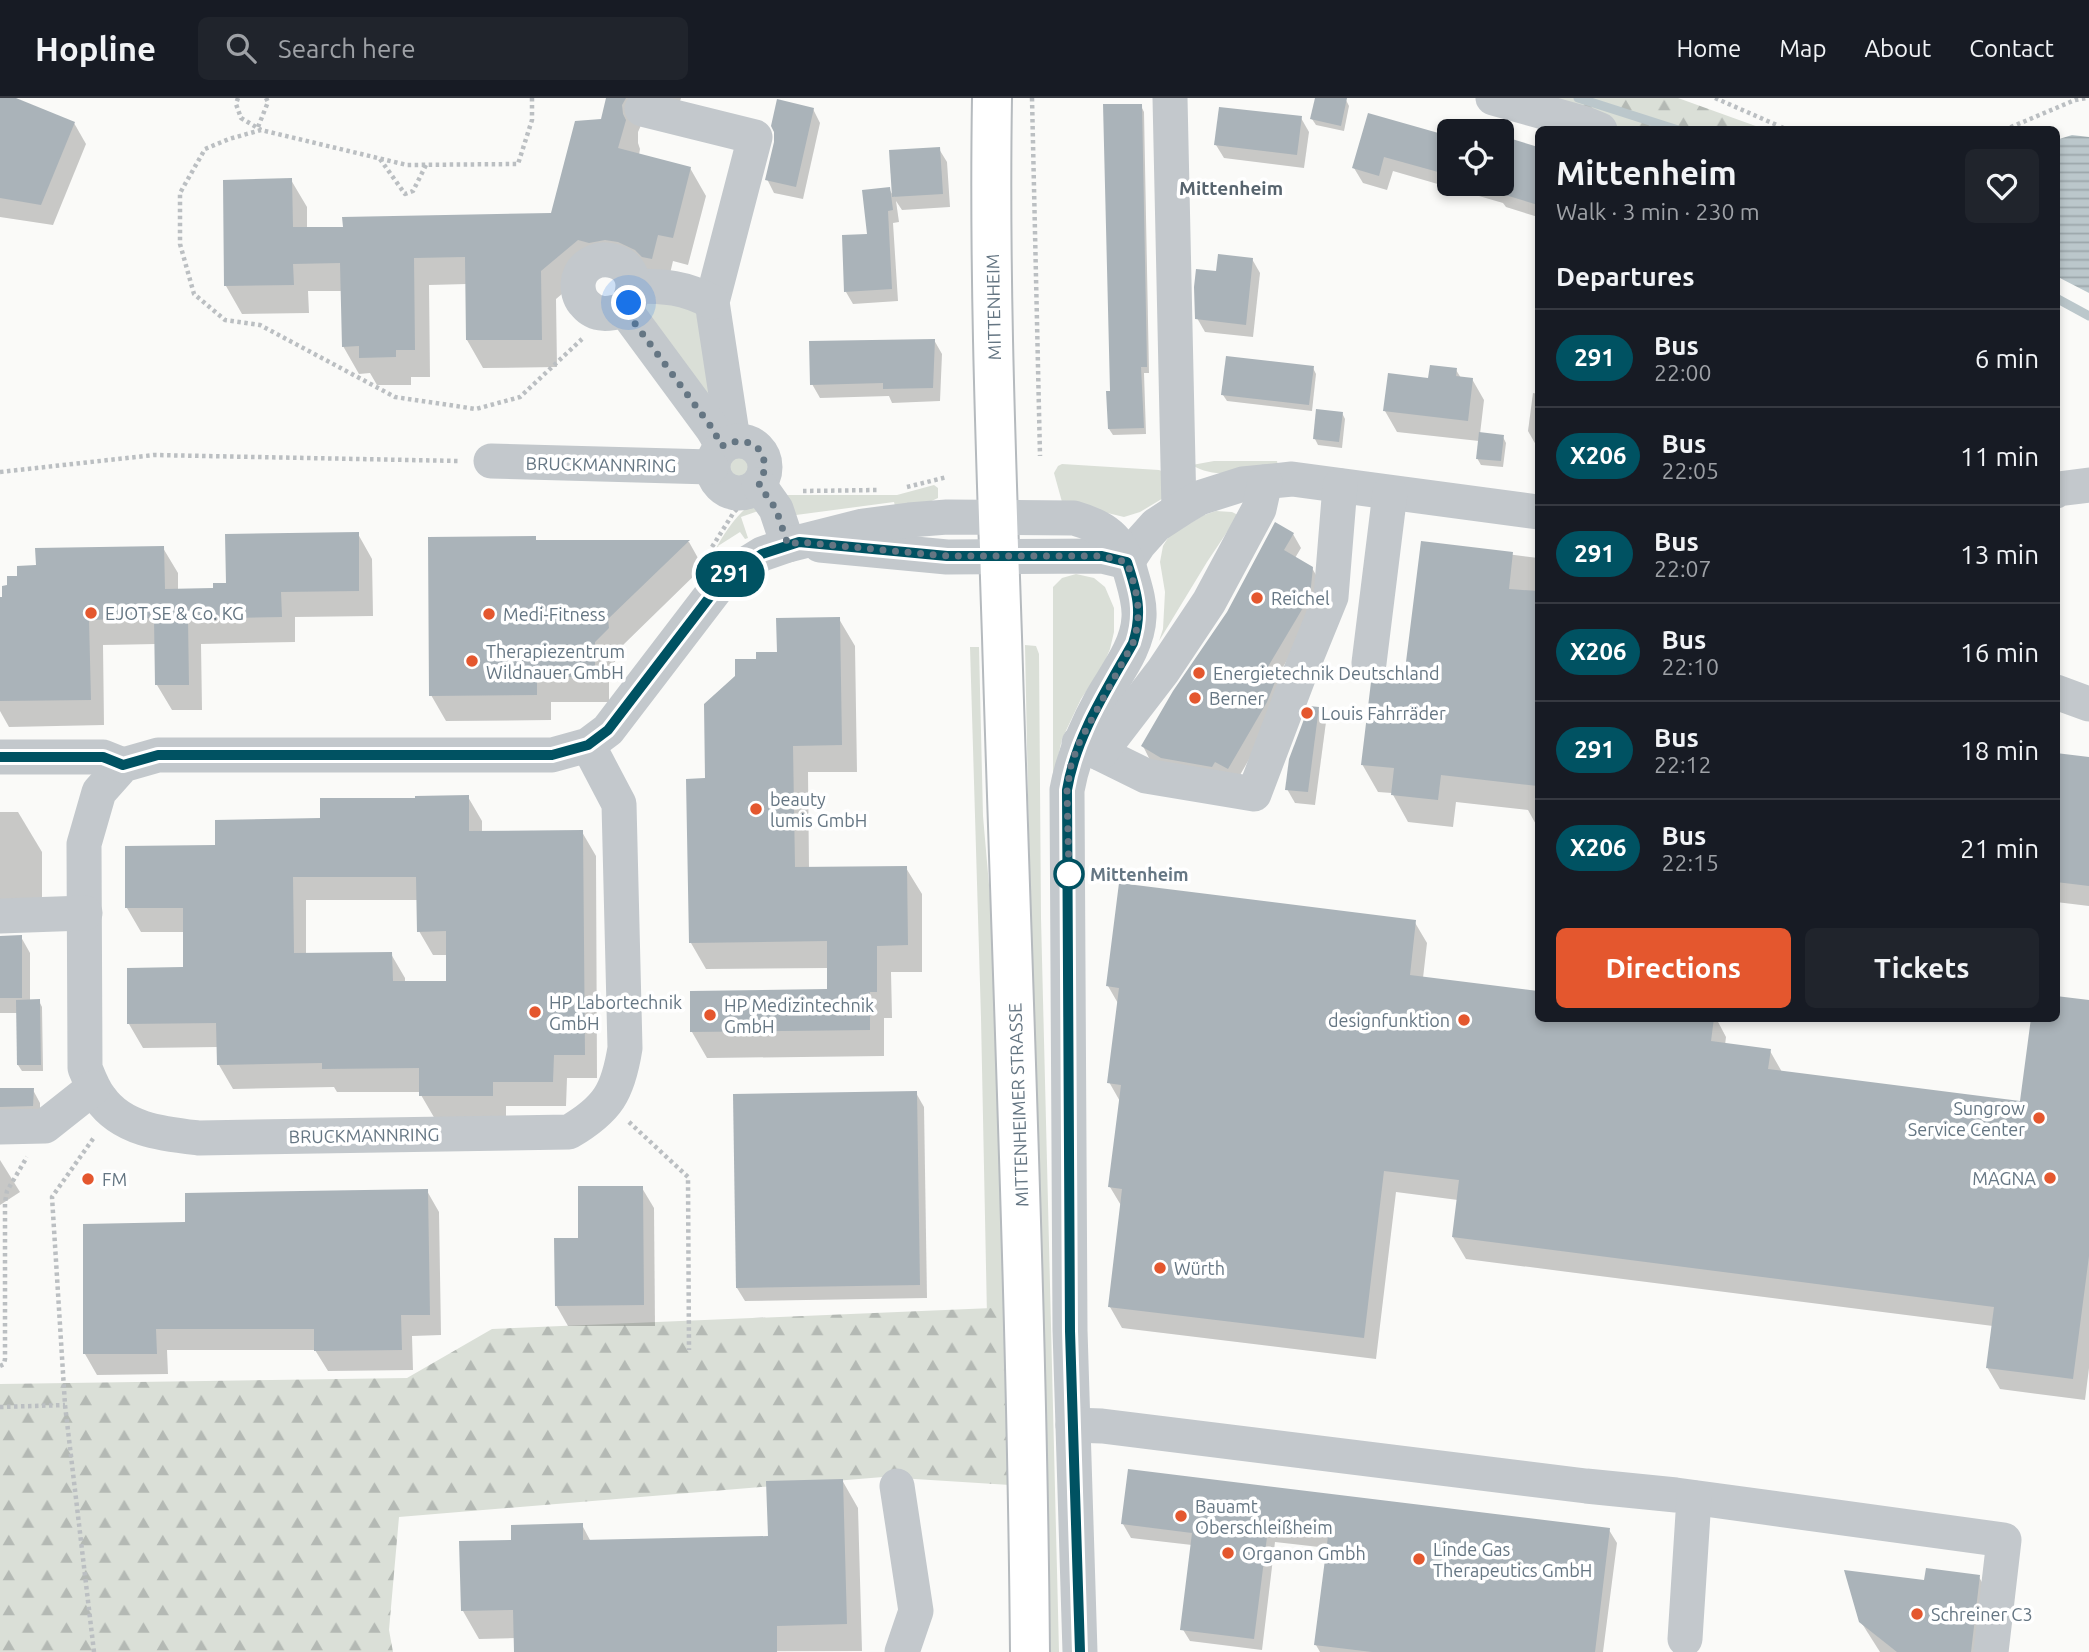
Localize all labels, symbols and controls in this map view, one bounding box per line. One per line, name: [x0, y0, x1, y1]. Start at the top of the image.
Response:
search box: [198, 17, 688, 80]
icon: search: [222, 29, 260, 67]
text: Hopline: [35, 30, 156, 67]
text: Search here: [278, 34, 415, 63]
text: Home: [1676, 35, 1741, 62]
text: Map: [1779, 35, 1826, 62]
text: About: [1864, 35, 1931, 62]
text: Contact: [1969, 35, 2054, 62]
map controls: [1437, 119, 1514, 196]
button: locate: [1437, 119, 1514, 196]
button: heart: [1965, 149, 2039, 223]
text: Mittenheim: [1556, 154, 1737, 191]
district label: Mittenheim: [1179, 177, 1283, 199]
text: Walk · 3 min · 230 m: [1556, 199, 1760, 224]
street label: MITTENHEIM: [982, 254, 1004, 360]
text: Departures: [1556, 262, 1694, 291]
your location: [611, 285, 646, 320]
text: Bus: [1654, 331, 1699, 360]
text: 291: [1574, 344, 1615, 371]
text: 6 min: [1975, 344, 2039, 373]
text: 22:00: [1654, 360, 1712, 385]
text: Bus: [1661, 429, 1706, 458]
text: X206: [1570, 442, 1626, 469]
text: 11 min: [1960, 442, 2039, 471]
street label: BRUCKMANNRING: [526, 453, 676, 475]
text: 22:05: [1661, 458, 1719, 483]
text: Bus: [1654, 527, 1699, 556]
text: 291: [1574, 540, 1615, 567]
text: 13 min: [1960, 540, 2039, 569]
line badge: 291: [690, 551, 770, 597]
text: 22:07: [1654, 556, 1712, 581]
text: 291: [710, 560, 750, 587]
place label: Reichel: [1271, 588, 1330, 608]
marker: Reichel: [1249, 590, 1265, 606]
place label: EJOT SE & Co. KG: [105, 603, 244, 623]
place label: Medi-Fitness: [503, 604, 606, 624]
marker: EJOT SE & Co. KG: [83, 605, 99, 621]
marker: Medi-Fitness: [481, 606, 497, 622]
text: Bus: [1661, 625, 1706, 654]
text: X206: [1570, 638, 1626, 665]
text: 16 min: [1960, 638, 2039, 667]
place label: Therapiezentrum Wildnauer GmbH: [486, 641, 625, 682]
marker: Therapiezentrum Wildnauer GmbH: [464, 653, 480, 669]
text: 22:10: [1661, 654, 1719, 679]
place label: Energietechnik Deutschland: [1213, 663, 1440, 683]
marker: Energietechnik Deutschland: [1191, 665, 1207, 681]
place label: Berner: [1209, 688, 1264, 708]
marker: Berner: [1187, 690, 1203, 706]
place label: Louis Fahrräder: [1321, 703, 1446, 723]
marker: Louis Fahrräder: [1299, 705, 1315, 721]
text: Bus: [1654, 723, 1699, 752]
text: 291: [1574, 736, 1615, 763]
text: 18 min: [1960, 736, 2039, 765]
text: 22:12: [1654, 752, 1712, 777]
place label: beauty lumis GmbH: [770, 789, 867, 830]
marker: beauty lumis GmbH: [748, 801, 764, 817]
text: Bus: [1661, 821, 1706, 850]
text: X206: [1570, 834, 1626, 861]
text: 21 min: [1960, 834, 2039, 863]
text: 22:15: [1661, 850, 1719, 875]
marker: Mittenheim: [1054, 859, 1084, 889]
place label: Mittenheim: [1090, 864, 1189, 884]
button: Directions: [1556, 928, 1791, 1008]
button: Tickets: [1805, 928, 2039, 1008]
place label: HP Labortechnik GmbH: [549, 992, 682, 1033]
place label: HP Medizintechnik GmbH: [724, 995, 874, 1036]
street label: MITTENHEIMER STRASSE: [1004, 1003, 1032, 1207]
marker: HP Labortechnik GmbH: [527, 1004, 543, 1020]
marker: HP Medizintechnik GmbH: [702, 1007, 718, 1023]
place label: designfunktion: [1328, 1010, 1450, 1030]
marker: designfunktion: [1456, 1012, 1472, 1028]
place label: Sungrow Service Center: [1908, 1098, 2025, 1139]
marker: Sungrow Service Center: [2031, 1110, 2047, 1126]
street label: BRUCKMANNRING: [289, 1124, 439, 1146]
place label: MAGNA: [1972, 1168, 2036, 1188]
place label: FM: [102, 1169, 127, 1189]
marker: MAGNA: [2042, 1170, 2058, 1186]
marker: FM: [80, 1171, 96, 1187]
place label: Würth: [1174, 1258, 1225, 1278]
marker: Würth: [1152, 1260, 1168, 1276]
place label: Bauamt Oberschleißheim: [1195, 1496, 1333, 1537]
marker: Bauamt Oberschleißheim: [1173, 1508, 1189, 1524]
place label: Linde Gas Therapeutics GmbH: [1433, 1539, 1592, 1580]
place label: Organon Gmbh: [1242, 1543, 1366, 1563]
marker: Organon Gmbh: [1220, 1545, 1236, 1561]
marker: Linde Gas Therapeutics GmbH: [1411, 1551, 1427, 1567]
place label: Schreiner C3: [1931, 1604, 2033, 1624]
marker: Schreiner C3: [1909, 1606, 1925, 1622]

